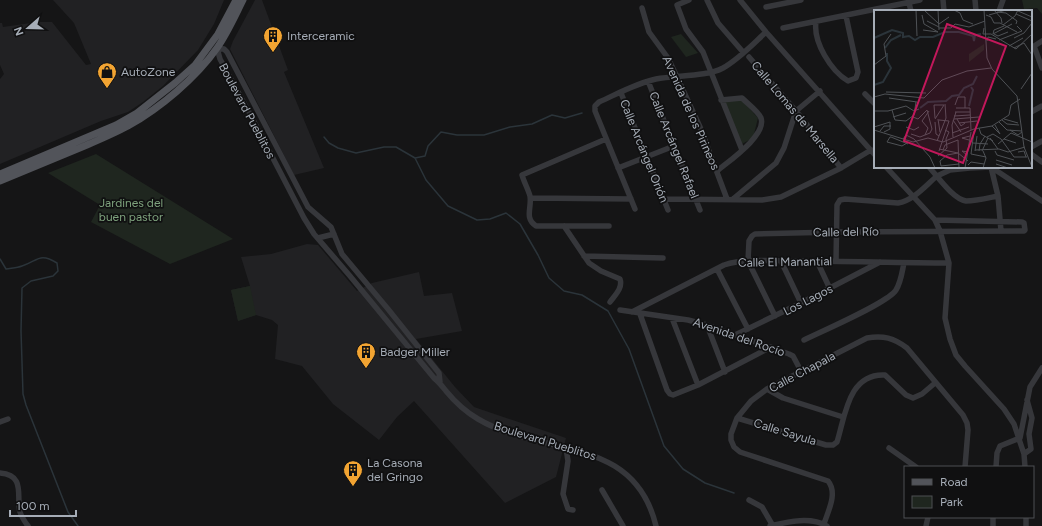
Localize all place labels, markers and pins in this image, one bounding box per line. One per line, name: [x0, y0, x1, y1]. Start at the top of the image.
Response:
building icon: Interceramic: [262, 25, 284, 53]
place label: Interceramic: [287, 29, 355, 43]
shop icon: AutoZone: [96, 61, 118, 89]
place label: AutoZone: [121, 65, 176, 79]
building icon: Badger Miller: [355, 341, 377, 369]
place label: Badger Miller: [380, 345, 450, 359]
place label: La Casona del Gringo: [367, 456, 423, 484]
building icon: La Casona del Gringo: [342, 459, 364, 487]

